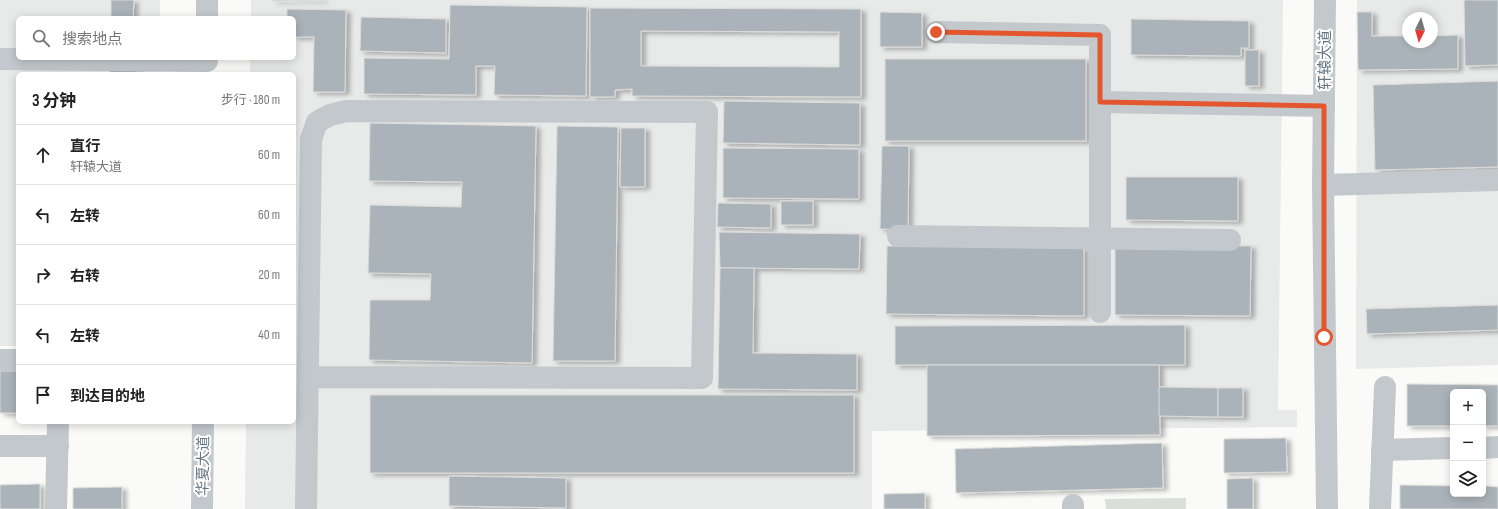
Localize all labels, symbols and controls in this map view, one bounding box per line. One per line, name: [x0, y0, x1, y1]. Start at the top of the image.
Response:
north arrow: [1402, 12, 1438, 48]
search box: [16, 16, 296, 60]
route end: [927, 23, 945, 41]
icon: search: [30, 27, 52, 49]
text: 搜索地点: [62, 30, 122, 49]
street label: 轩辕大道: [1316, 30, 1335, 90]
text: 3 分钟: [32, 91, 76, 111]
text: 步行 · 180 m: [221, 92, 280, 108]
text: 直行: [70, 137, 100, 156]
icon: ahead: [32, 144, 54, 166]
text: 60 m: [258, 147, 280, 163]
text: 轩辕大道: [70, 159, 122, 175]
icon: left: [32, 204, 54, 226]
text: 左转: [70, 207, 100, 226]
text: 60 m: [258, 207, 280, 223]
icon: right: [32, 264, 54, 286]
text: 右转: [70, 267, 100, 286]
text: 20 m: [258, 267, 280, 283]
icon: left: [32, 324, 54, 346]
text: 左转: [70, 327, 100, 346]
text: 40 m: [258, 327, 280, 343]
route start: [1315, 328, 1333, 346]
icon: arrive: [32, 384, 54, 406]
text: 到达目的地: [70, 387, 145, 406]
map controls: [1450, 389, 1486, 497]
button: +: [1450, 389, 1486, 425]
button: −: [1450, 425, 1486, 461]
street label: 华夏大道: [193, 436, 214, 496]
button: layers: [1450, 461, 1486, 497]

